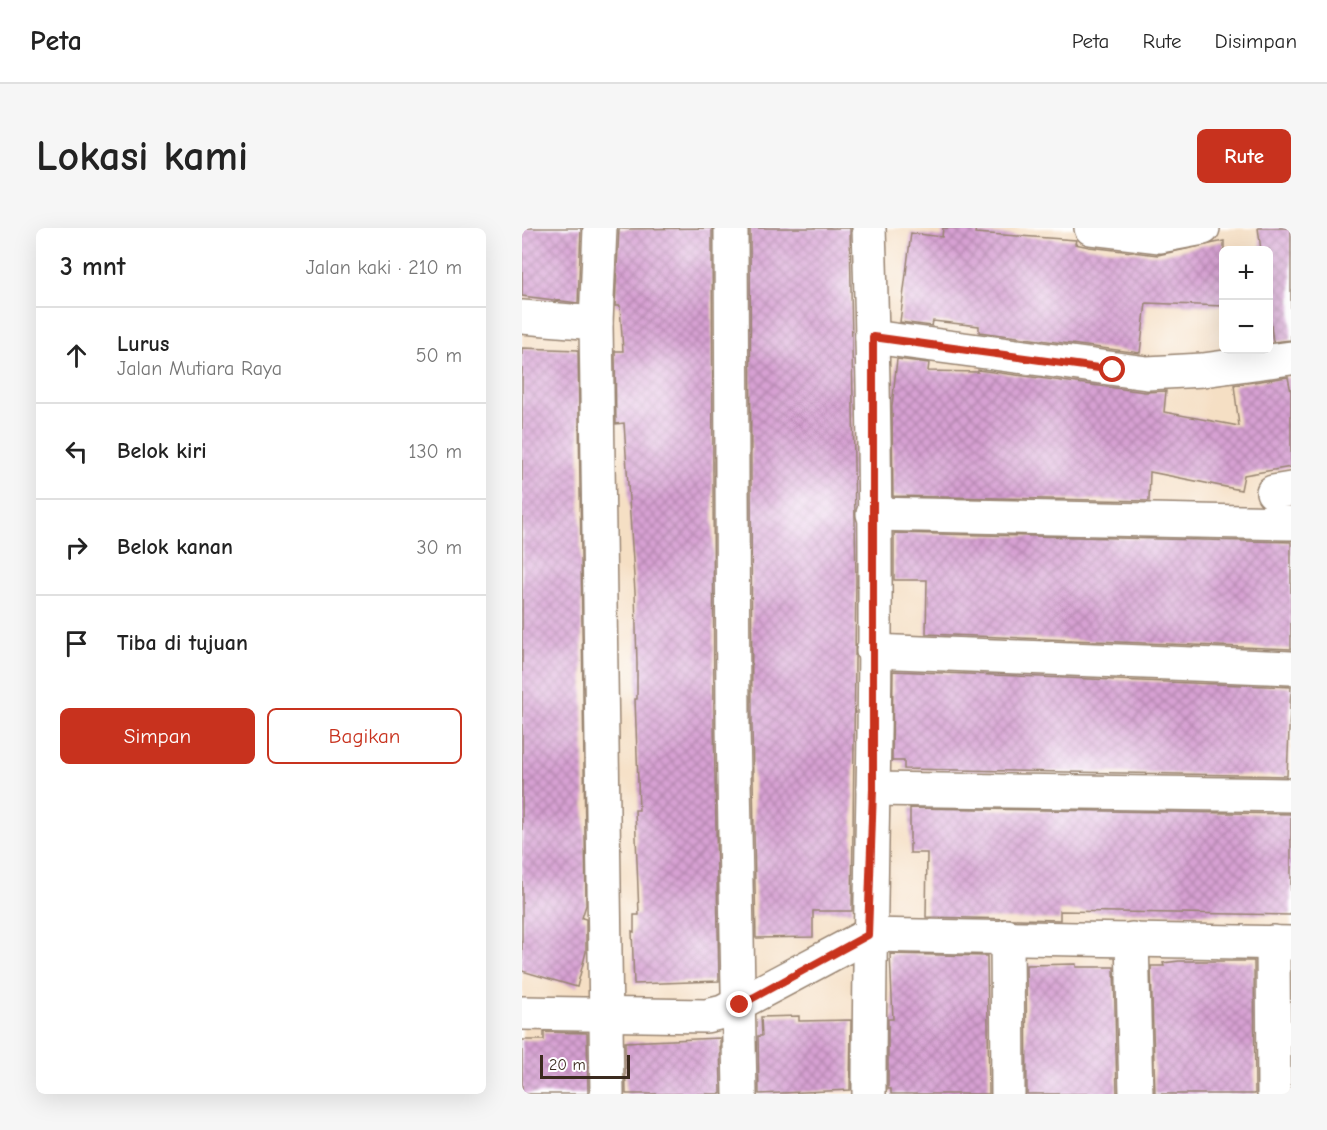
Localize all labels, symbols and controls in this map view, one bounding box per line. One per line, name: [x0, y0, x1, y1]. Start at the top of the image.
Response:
text: Peta: [30, 25, 82, 57]
text: Peta: [1072, 29, 1109, 53]
text: Rute: [1142, 29, 1182, 53]
text: Disimpan: [1215, 29, 1297, 53]
button: Rute: [1197, 129, 1291, 183]
text: Lokasi kami: [36, 132, 248, 181]
map controls: [1219, 246, 1273, 354]
button: +: [1219, 246, 1273, 300]
text: 3 mnt: [60, 252, 125, 282]
text: Jalan kaki · 210 m: [306, 256, 462, 279]
button: −: [1219, 300, 1273, 354]
text: Lurus: [117, 331, 169, 357]
icon: ahead: [60, 339, 93, 372]
text: 50 m: [416, 344, 462, 367]
route start: [1099, 356, 1125, 382]
text: Jalan Mutiara Raya: [117, 357, 282, 380]
icon: left: [60, 435, 93, 468]
text: Belok kiri: [117, 438, 207, 464]
text: 130 m: [409, 440, 462, 463]
icon: right: [60, 531, 93, 564]
text: Belok kanan: [117, 534, 233, 560]
text: 30 m: [416, 536, 462, 559]
icon: arrive: [60, 627, 93, 660]
text: Tiba di tujuan: [117, 630, 248, 656]
button: Simpan: [60, 708, 255, 764]
button: Bagikan: [267, 708, 462, 764]
route end: [726, 991, 752, 1017]
scale bar: [540, 1052, 630, 1080]
text: 20 m: [549, 1056, 586, 1074]

